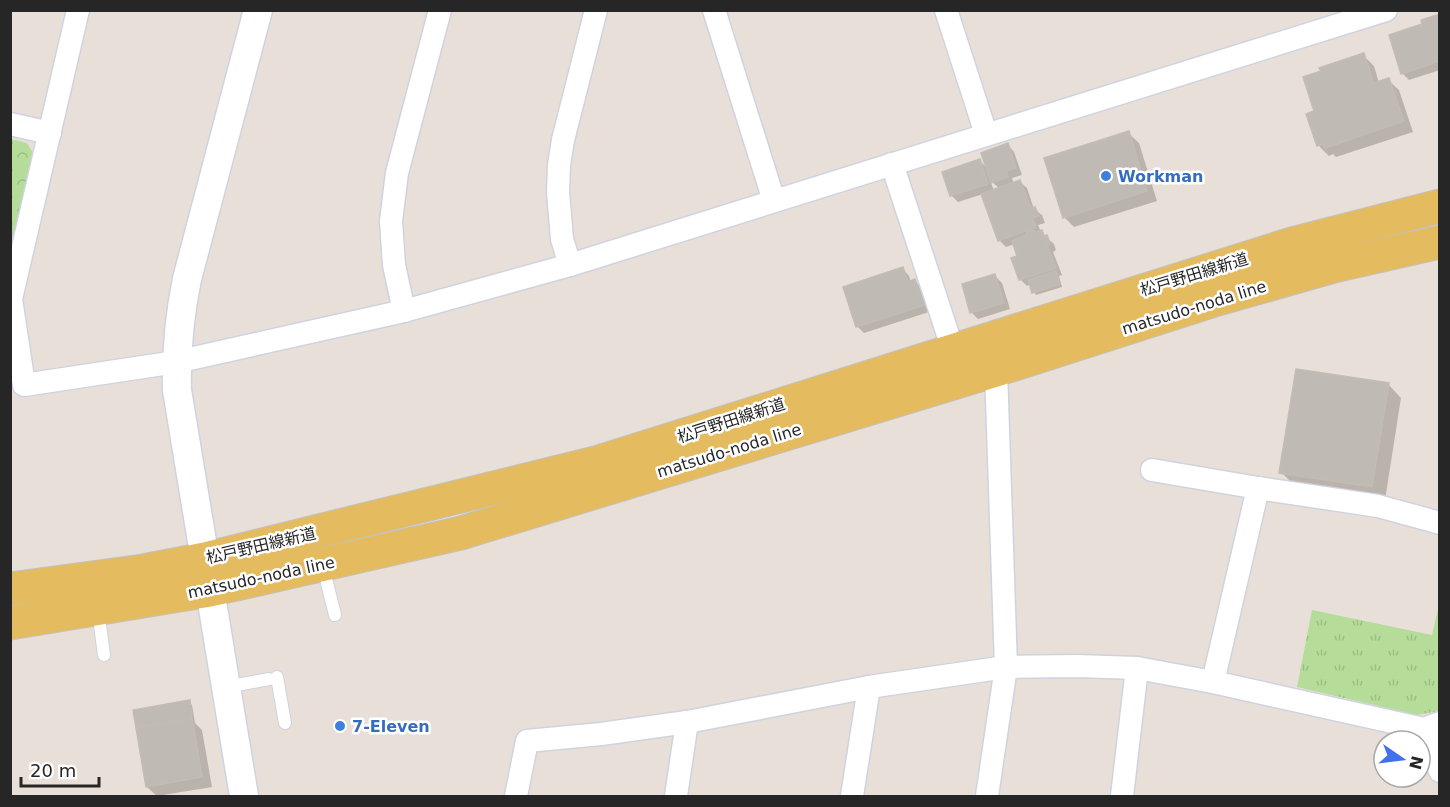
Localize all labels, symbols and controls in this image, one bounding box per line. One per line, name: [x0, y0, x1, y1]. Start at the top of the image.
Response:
place label: Workman: [1118, 167, 1203, 186]
marker: Workman: [1099, 169, 1113, 183]
street label: 松戸野田線新道: [1138, 249, 1250, 300]
street label: matsudo-noda line: [1120, 276, 1269, 338]
street label: 松戸野田線新道: [675, 394, 787, 447]
street label: matsudo-noda line: [655, 419, 804, 481]
street label: 松戸野田線新道: [204, 524, 318, 567]
street label: matsudo-noda line: [186, 553, 336, 602]
place label: 7-Eleven: [352, 717, 430, 736]
marker: 7-Eleven: [333, 719, 347, 733]
north arrow: [1372, 729, 1432, 789]
scale bar: [21, 750, 99, 788]
text: N: [1405, 754, 1427, 771]
text: 20 m: [30, 760, 76, 781]

